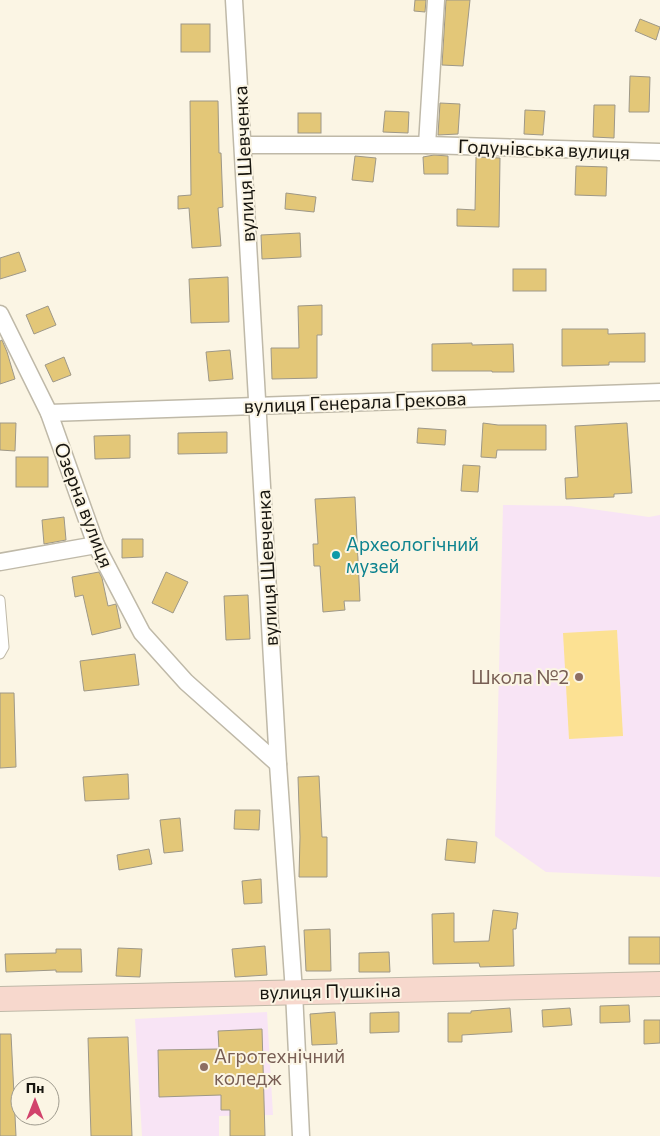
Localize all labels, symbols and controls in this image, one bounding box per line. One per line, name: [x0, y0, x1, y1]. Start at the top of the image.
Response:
street label: вулиця Шевченка: [228, 85, 259, 243]
street label: Годунівська вулиця: [458, 134, 630, 163]
street label: вулиця Генерала Грекова: [243, 386, 467, 417]
street label: Озерна вулиця: [50, 439, 119, 571]
street label: вулиця Шевченка: [251, 489, 282, 647]
place label: Археологічний музей: [346, 532, 479, 577]
marker: Археологічний музей: [330, 549, 342, 561]
place label: Школа №2: [471, 665, 569, 688]
marker: Школа №2: [573, 671, 585, 683]
street label: вулиця Пушкіна: [259, 978, 401, 1003]
place label: Агротехнічний коледж: [214, 1044, 345, 1089]
marker: Агротехнічний коледж: [198, 1061, 210, 1073]
north arrow: [10, 1076, 60, 1126]
text: Пн: [26, 1079, 44, 1096]

